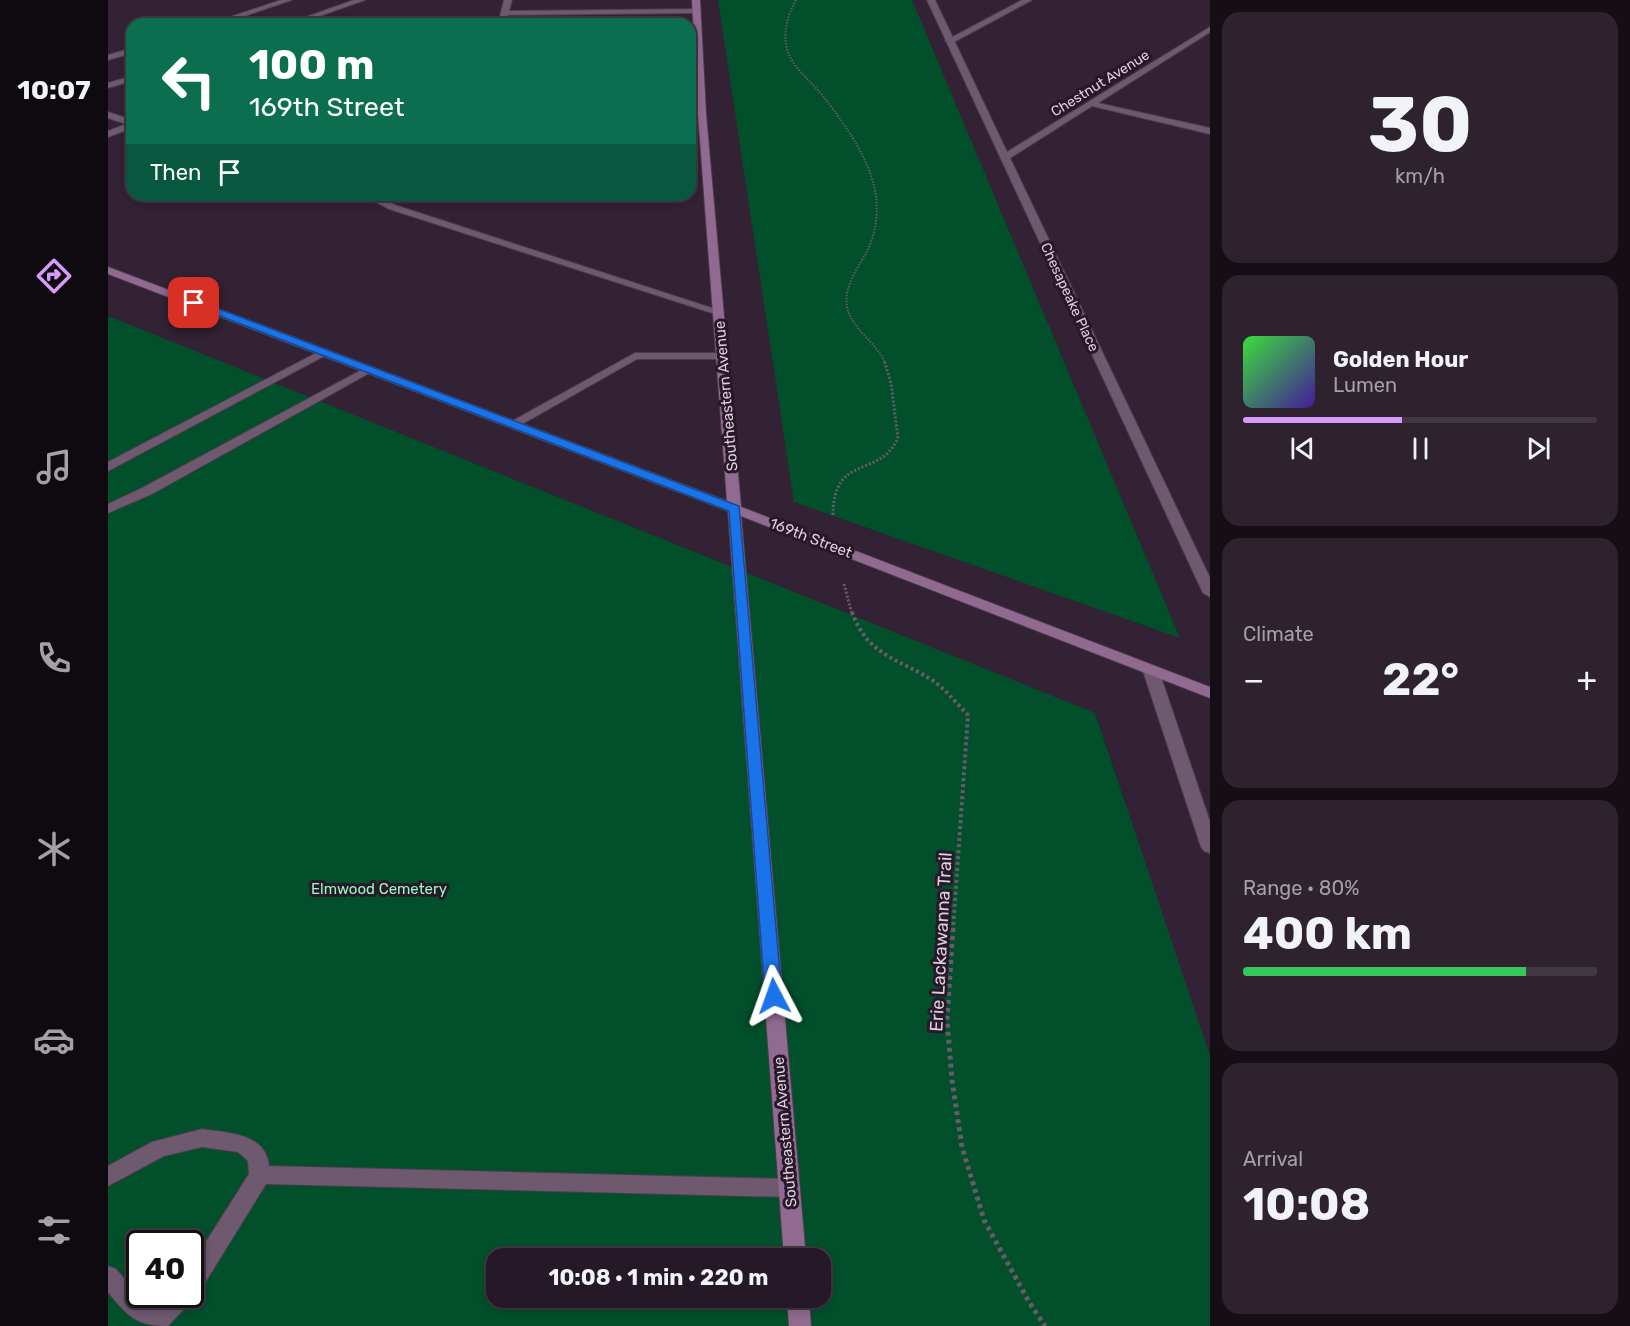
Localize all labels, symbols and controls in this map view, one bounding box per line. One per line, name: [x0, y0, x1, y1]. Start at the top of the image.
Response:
text: 100 m: [249, 40, 374, 90]
icon: left: [150, 42, 228, 120]
street label: Chestnut Avenue: [1048, 46, 1153, 121]
text: 10:07: [17, 74, 91, 106]
text: 30: [1368, 78, 1472, 171]
text: 169th Street: [249, 91, 405, 123]
icon: arrive: [213, 156, 246, 189]
text: Then: [150, 159, 201, 186]
text: km/h: [1395, 164, 1445, 188]
street label: Chesapeake Place: [1037, 240, 1102, 355]
icon: directions: [33, 255, 75, 297]
pin: [168, 277, 219, 328]
icon: arrive: [177, 286, 210, 319]
street label: Southeastern Avenue: [710, 320, 742, 472]
text: Golden Hour: [1333, 346, 1468, 373]
text: Lumen: [1333, 373, 1397, 397]
icon: previous: [1286, 432, 1319, 465]
icon: pause: [1404, 432, 1437, 465]
icon: next: [1522, 432, 1555, 465]
icon: music: [33, 446, 75, 488]
street label: 169th Street: [767, 514, 855, 562]
text: Climate: [1243, 622, 1314, 646]
icon: phone: [33, 637, 75, 679]
text: 22°: [1382, 653, 1459, 706]
text: −: [1243, 660, 1264, 699]
text: +: [1576, 660, 1597, 699]
icon: climate: [33, 828, 75, 870]
street label: Erie Lackawanna Trail: [925, 852, 957, 1032]
text: Range · 80%: [1243, 876, 1359, 900]
park label: Elmwood Cemetery: [311, 880, 447, 898]
text: 400 km: [1243, 907, 1412, 960]
position arrow: [742, 964, 806, 1028]
icon: car: [33, 1019, 75, 1061]
street label: Southeastern Avenue: [769, 1056, 801, 1208]
text: Arrival: [1243, 1147, 1303, 1171]
text: 10:08: [1243, 1178, 1370, 1231]
icon: filters: [33, 1209, 75, 1251]
speed limit sign: 40: [126, 1230, 204, 1308]
text: 10:08 · 1 min · 220 m: [548, 1264, 769, 1291]

